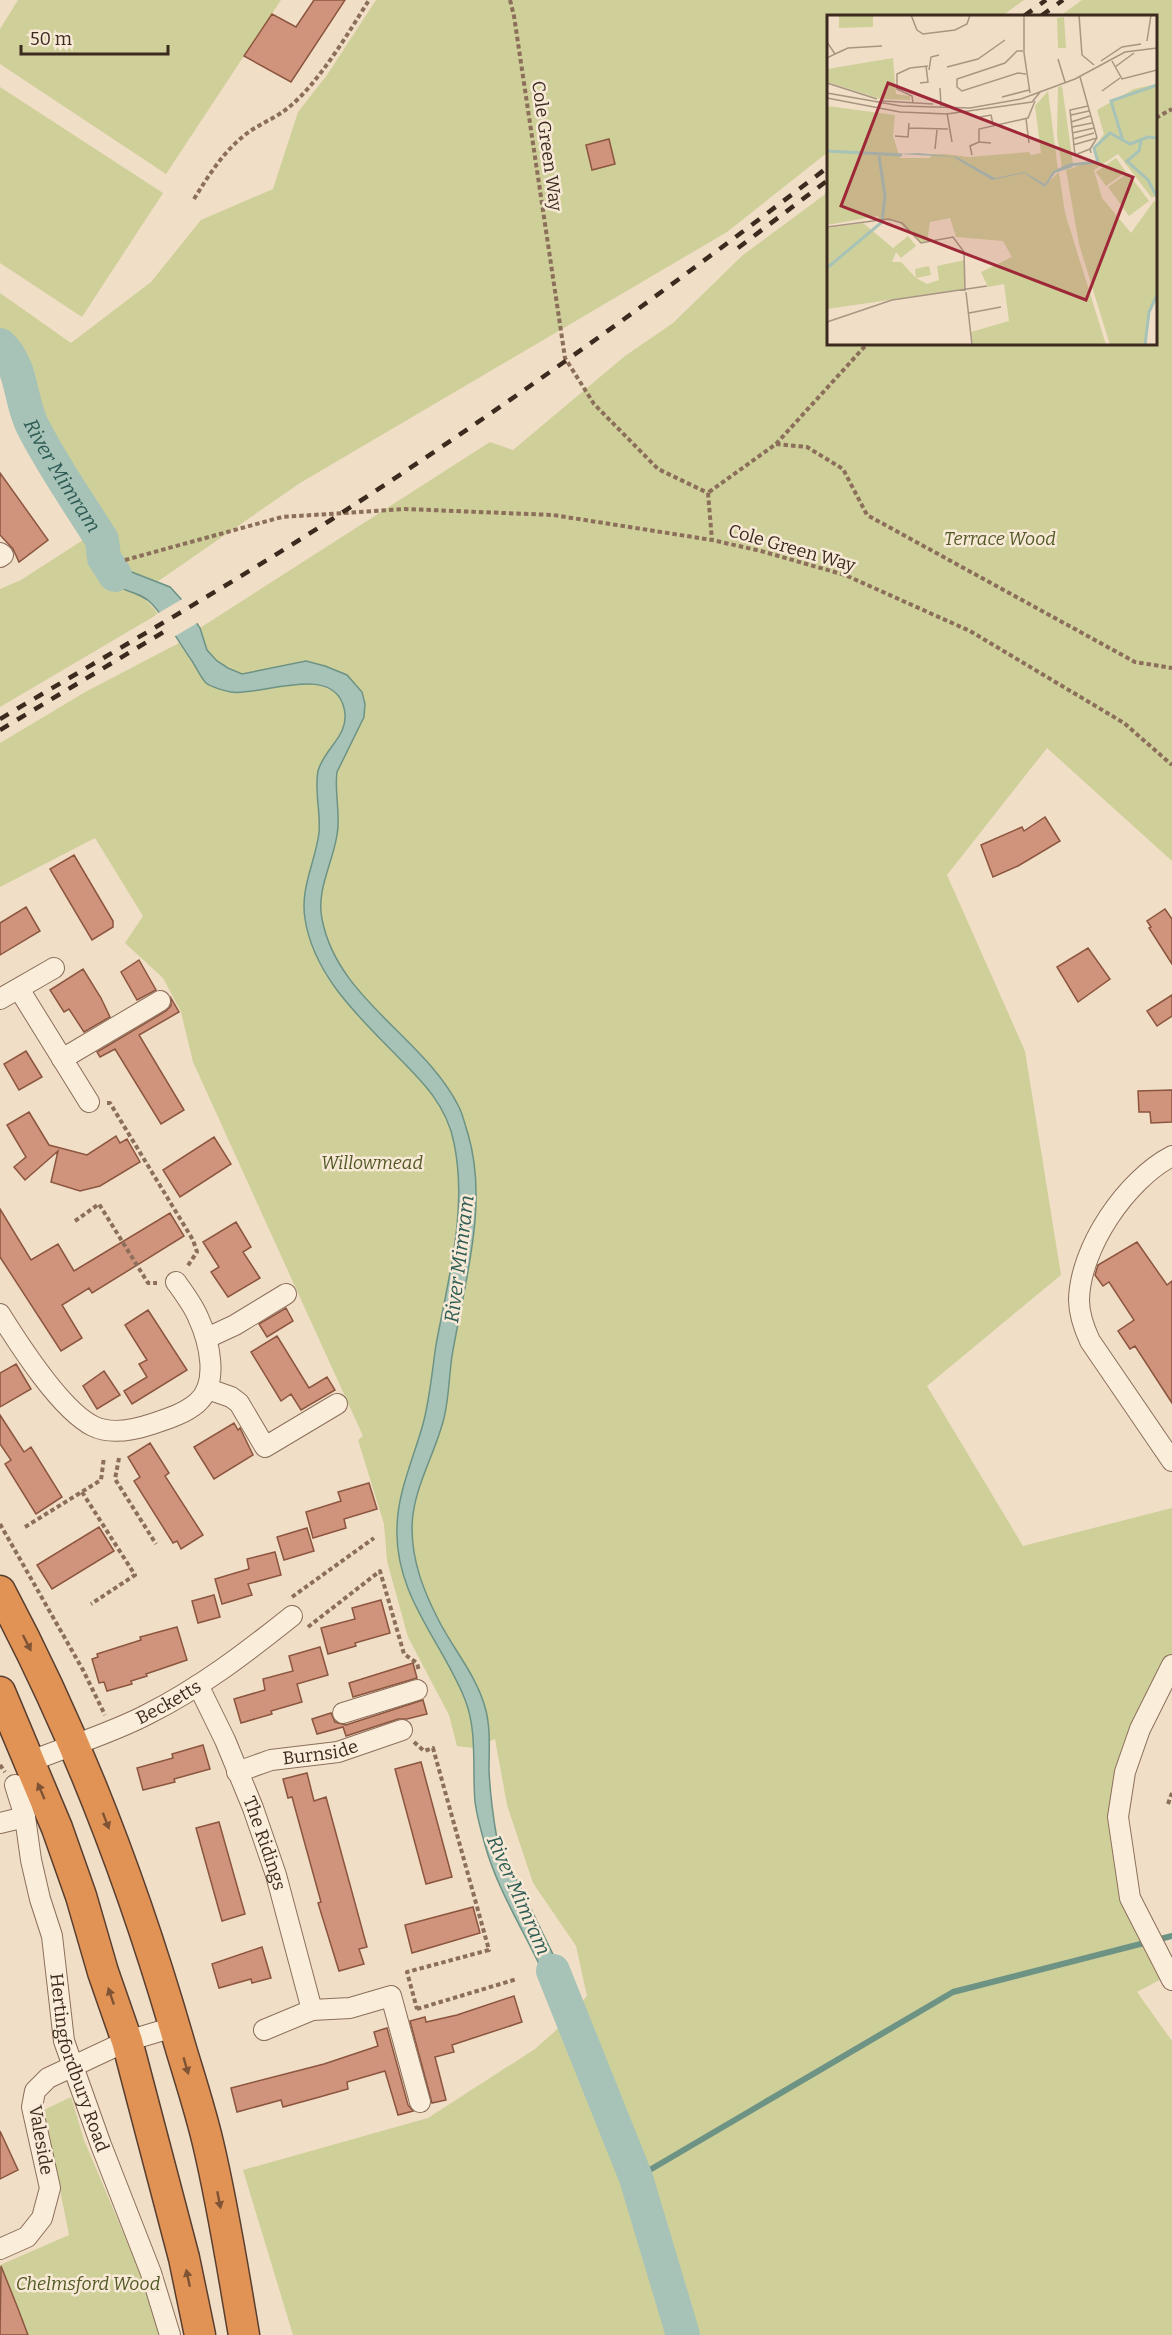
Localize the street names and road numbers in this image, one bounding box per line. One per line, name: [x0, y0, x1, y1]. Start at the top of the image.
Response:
street label: Cole Green Way: [527, 79, 567, 213]
street label: Cole Green Way: [726, 519, 859, 577]
street label: Becketts: [132, 1675, 205, 1729]
street label: Burnside: [281, 1735, 361, 1770]
street label: The Ridings: [238, 1793, 291, 1893]
street label: Hertingfordbury Road: [45, 1972, 114, 2155]
street label: Valeside: [24, 2103, 58, 2177]

